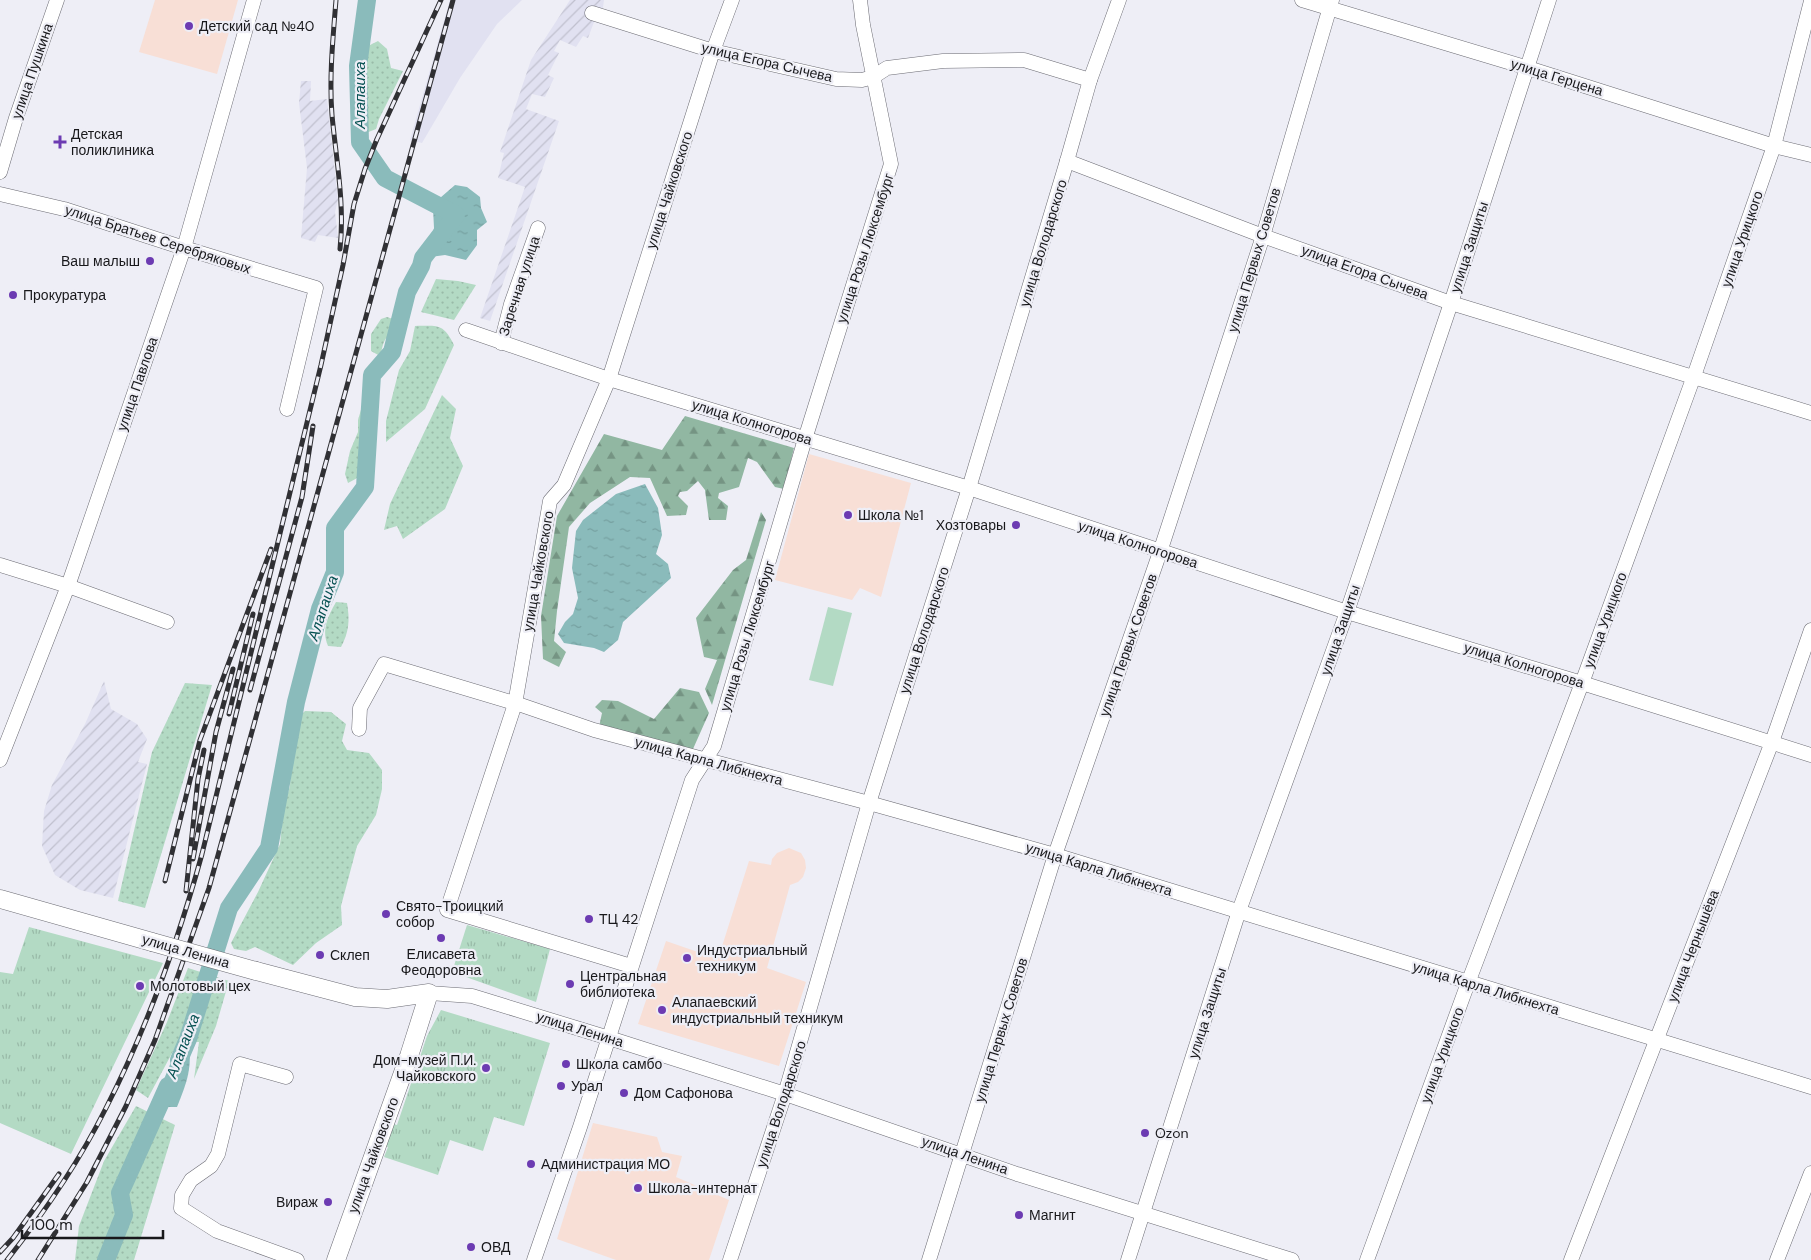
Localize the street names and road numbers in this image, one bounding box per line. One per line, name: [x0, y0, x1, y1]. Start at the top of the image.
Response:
street label: улица Пушкина: [7, 21, 57, 121]
street label: улица Егора Сычева: [700, 38, 834, 86]
street label: улица Герцена: [1509, 54, 1606, 100]
street label: улица Чайковского: [642, 129, 696, 251]
street label: улица Розы Люксембург: [832, 171, 898, 325]
street label: улица Володарского: [1015, 177, 1071, 309]
street label: улица Первых Советов: [1223, 186, 1285, 334]
street label: улица Урицкого: [1717, 188, 1767, 290]
street label: улица Защиты: [1446, 199, 1492, 295]
street label: улица Братьев Серебряковых: [63, 200, 253, 278]
street label: Заречная улица: [494, 234, 544, 338]
street label: улица Егора Сычева: [1299, 241, 1431, 303]
street label: улица Павлова: [112, 334, 162, 433]
street label: улица Колногорова: [690, 395, 814, 449]
street label: улица Чайковского: [519, 509, 558, 633]
street label: улица Колногорова: [1076, 516, 1200, 572]
street label: улица Розы Люксембург: [716, 559, 778, 713]
street label: улица Володарского: [895, 564, 953, 696]
street label: улица Урицкого: [1579, 569, 1631, 670]
street label: улица Первых Советов: [1095, 571, 1161, 719]
street label: улица Защиты: [1316, 582, 1364, 678]
street label: улица Колногорова: [1462, 638, 1586, 692]
street label: улица Карла Либкнехта: [633, 733, 785, 789]
street label: улица Карла Либкнехта: [1024, 838, 1175, 900]
street label: улица Чернышёва: [1663, 887, 1723, 1005]
street label: улица Ленина: [140, 930, 232, 972]
street label: улица Первых Советов: [970, 956, 1032, 1104]
street label: улица Карла Либкнехта: [1411, 957, 1562, 1019]
street label: улица Защиты: [1184, 965, 1230, 1061]
street label: улица Урицкого: [1416, 1004, 1468, 1105]
street label: улица Ленина: [534, 1007, 626, 1051]
street label: улица Володарского: [752, 1038, 810, 1170]
street label: улица Чайковского: [344, 1094, 402, 1215]
street label: улица Ленина: [919, 1132, 1011, 1178]

